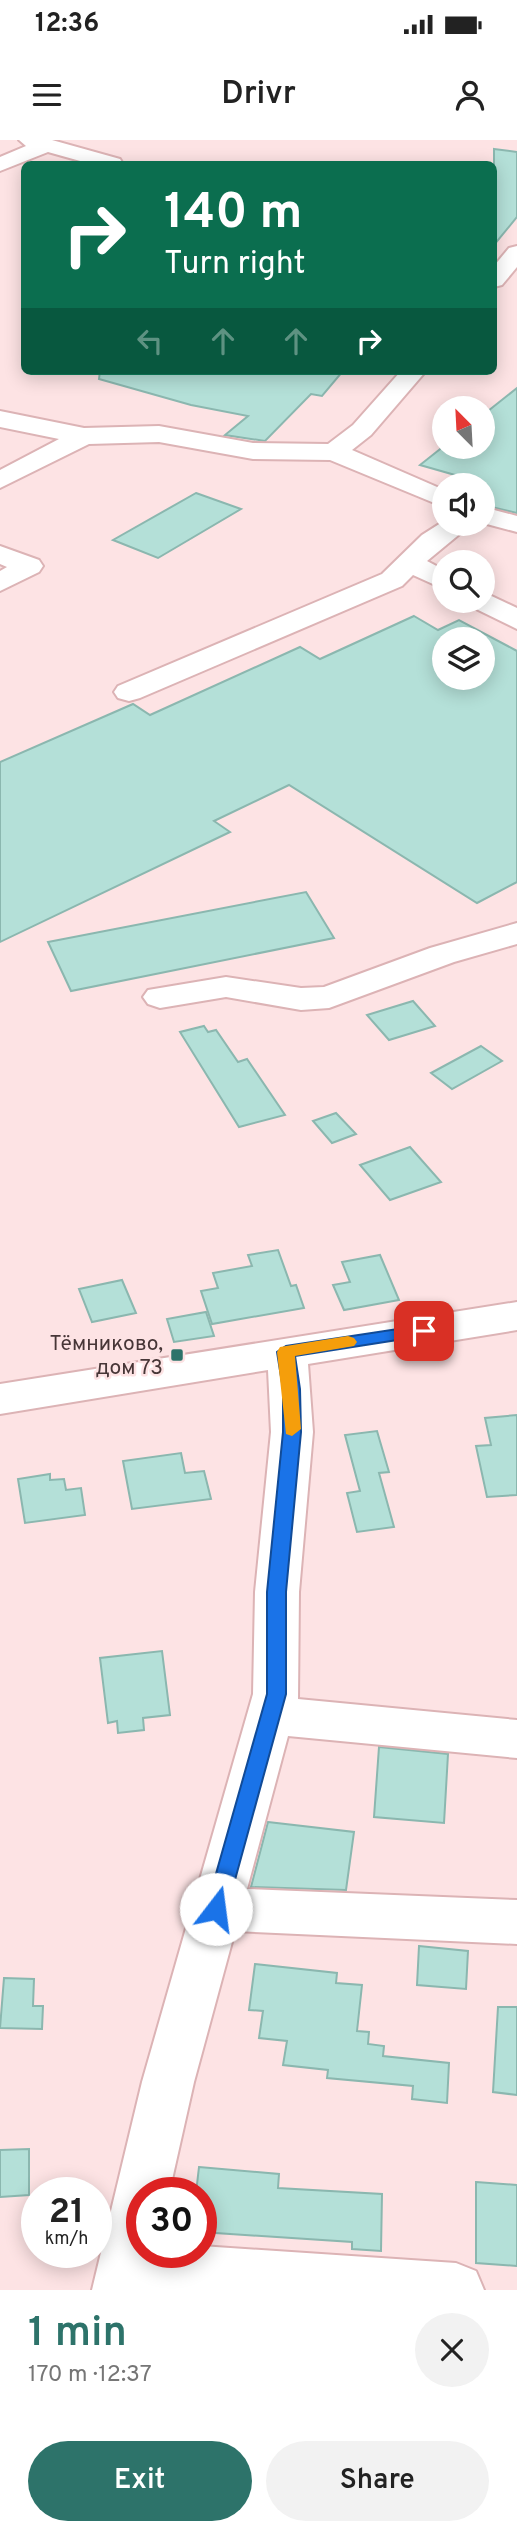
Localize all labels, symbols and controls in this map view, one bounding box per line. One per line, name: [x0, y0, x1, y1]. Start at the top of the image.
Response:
text: 12:36: [35, 8, 99, 41]
text: Drivr: [221, 75, 296, 115]
icon: menu: [28, 76, 66, 114]
icon: person: [451, 76, 489, 114]
text: 140 m: [164, 184, 303, 246]
icon: right: [49, 189, 140, 280]
text: Turn right: [164, 245, 306, 285]
icon: left: [131, 322, 169, 360]
icon: ahead: [204, 322, 242, 360]
icon: ahead: [277, 322, 315, 360]
icon: right: [350, 322, 388, 360]
north arrow: [432, 396, 495, 458]
map controls: [432, 396, 495, 690]
button: sound: [432, 473, 495, 536]
button: search: [432, 550, 495, 613]
button: layers: [432, 627, 495, 690]
pin: [394, 1301, 454, 1361]
icon: arrive: [405, 1312, 443, 1350]
place label: Тёмниково, дом 73: [50, 1331, 163, 1382]
marker: Тёмниково, дом 73: [169, 1347, 185, 1363]
position arrow: [179, 1872, 253, 1946]
speed limit sign: 30: [126, 2177, 217, 2268]
text: 21: [49, 2191, 84, 2235]
text: km/h: [45, 2228, 88, 2251]
text: 1 min: [28, 2308, 127, 2361]
button: close: [415, 2313, 489, 2387]
text: 170 m · 12:37: [28, 2361, 152, 2390]
button: Exit: [28, 2441, 252, 2521]
button: Share: [266, 2441, 489, 2521]

